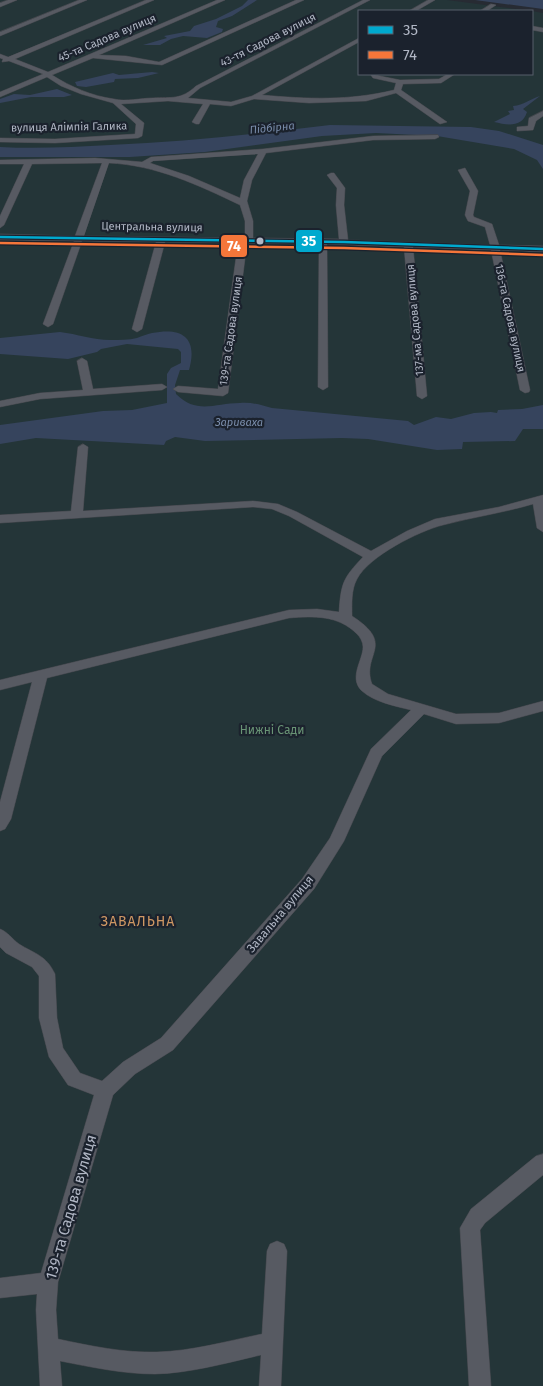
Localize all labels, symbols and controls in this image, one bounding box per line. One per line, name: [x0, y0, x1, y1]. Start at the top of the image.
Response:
street label: 43-тя Садова вулиця: [218, 10, 318, 70]
legend: [358, 10, 533, 75]
street label: 45-та Садова вулиця: [56, 11, 158, 65]
text: 35: [403, 21, 418, 39]
text: 74: [403, 46, 417, 64]
street label: вулиця Алімпія Галика: [11, 119, 127, 135]
water label: Підбірна: [249, 119, 295, 137]
street label: Центральна вулиця: [101, 220, 203, 234]
line badge: 35: [295, 229, 323, 253]
text: 35: [301, 233, 317, 250]
line badge: 74: [220, 234, 248, 258]
unlabelled marker: [255, 236, 265, 246]
text: 74: [227, 238, 241, 255]
street label: 136-та Садова вулиця: [492, 263, 528, 373]
street label: 137-ма Садова вулиця: [404, 264, 426, 376]
street label: 139-та Садова вулиця: [217, 276, 245, 386]
water label: Зариваха: [214, 416, 263, 429]
park label: Нижні Сади: [240, 723, 304, 737]
street label: Завальна вулиця: [244, 873, 316, 955]
district label: ЗАВАЛЬНА: [101, 913, 175, 930]
street label: 139-та Садова вулиця: [42, 1133, 100, 1281]

